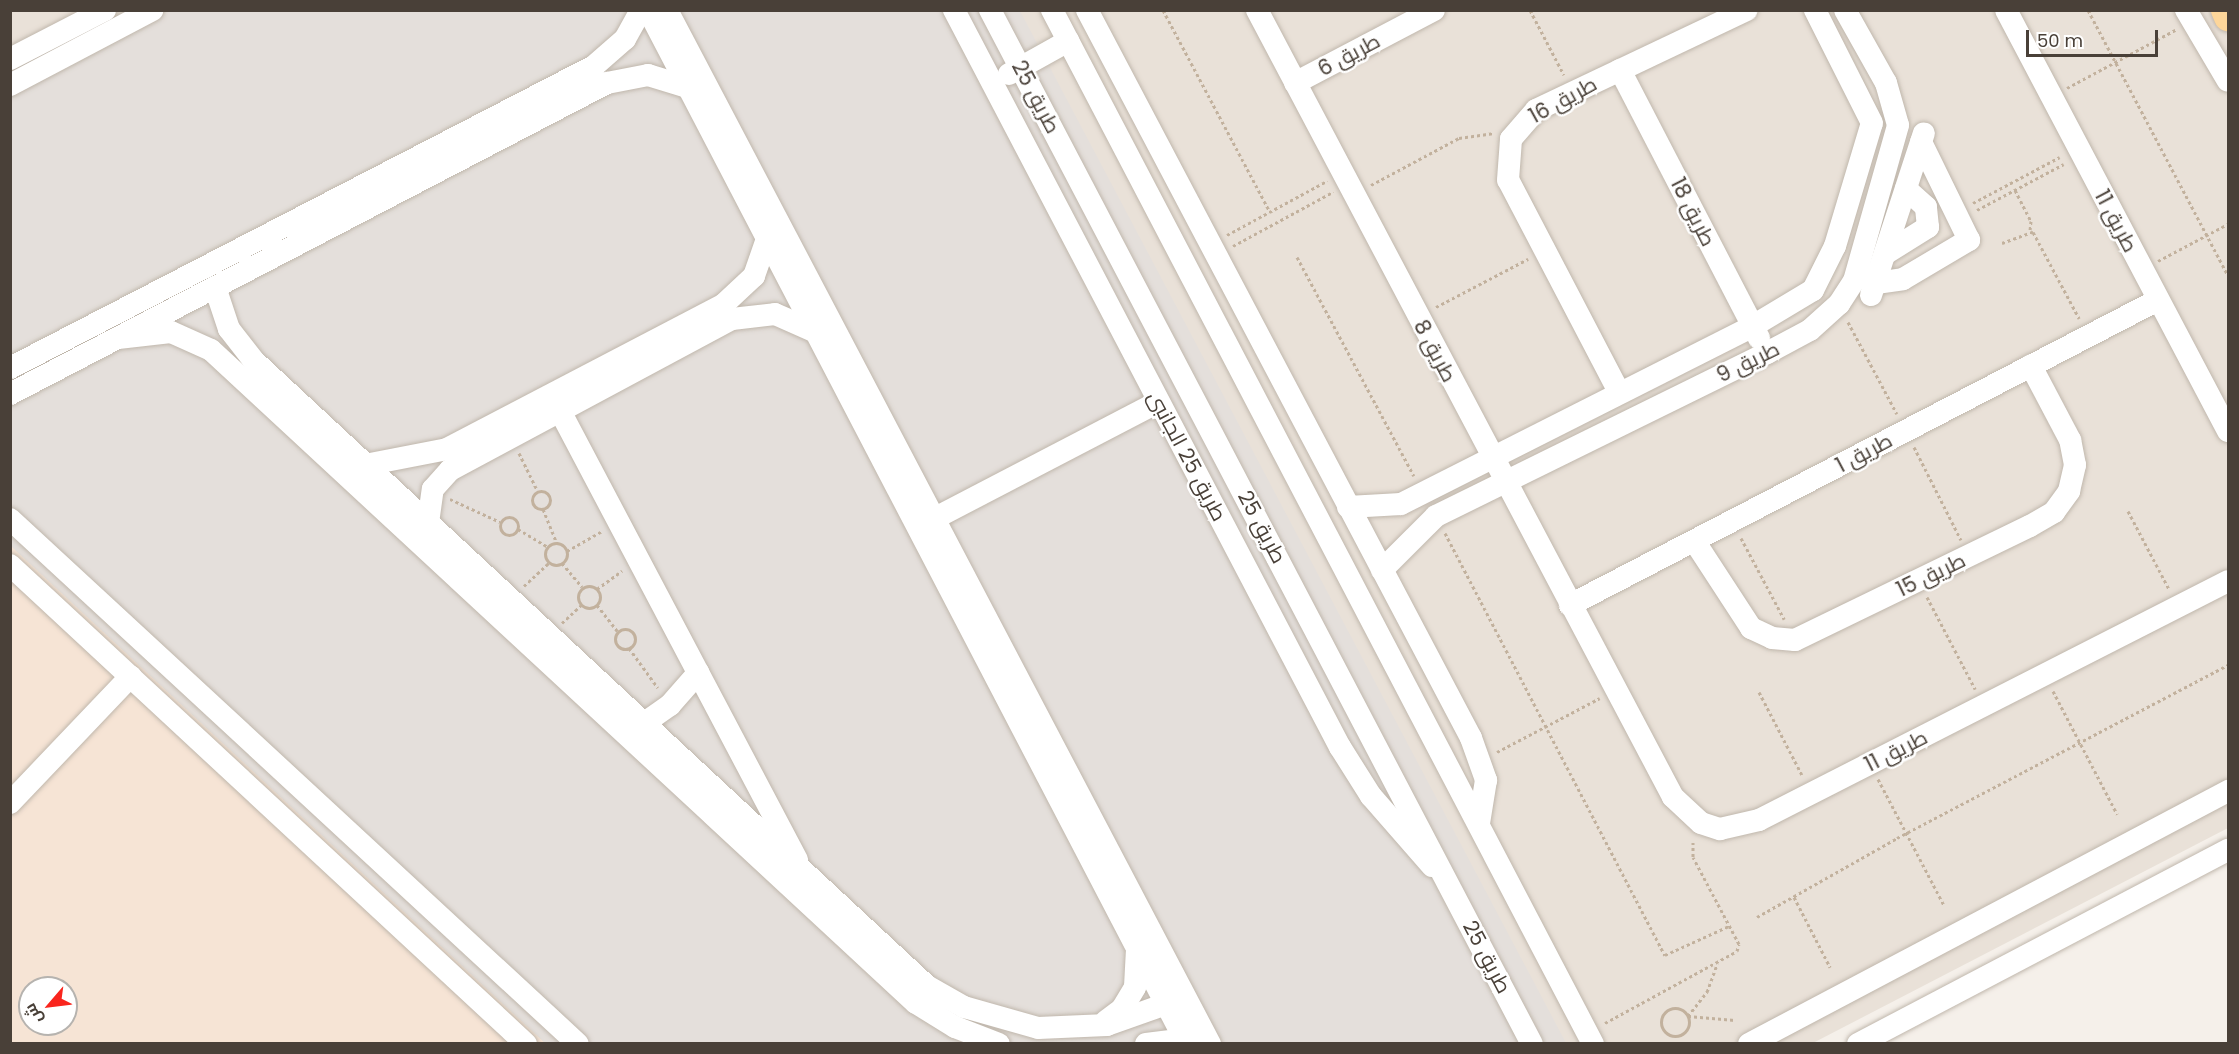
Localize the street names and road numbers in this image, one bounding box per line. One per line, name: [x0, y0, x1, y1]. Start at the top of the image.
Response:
street label: طريق 6: [1314, 28, 1384, 82]
street label: طريق 25: [1006, 56, 1066, 138]
street label: طريق 16: [1525, 71, 1601, 129]
street label: طريق 18: [1665, 174, 1721, 250]
street label: طريق 11: [2089, 185, 2143, 257]
street label: طريق 8: [1408, 316, 1462, 386]
street label: طريق 9: [1712, 336, 1784, 388]
street label: طريق 25 الجانبى: [1142, 387, 1232, 525]
street label: طريق 1: [1831, 428, 1897, 478]
street label: طريق 25: [1232, 486, 1292, 568]
street label: طريق 15: [1892, 548, 1970, 602]
street label: طريق 11: [1860, 725, 1932, 777]
street label: طريق 25: [1457, 916, 1517, 998]

